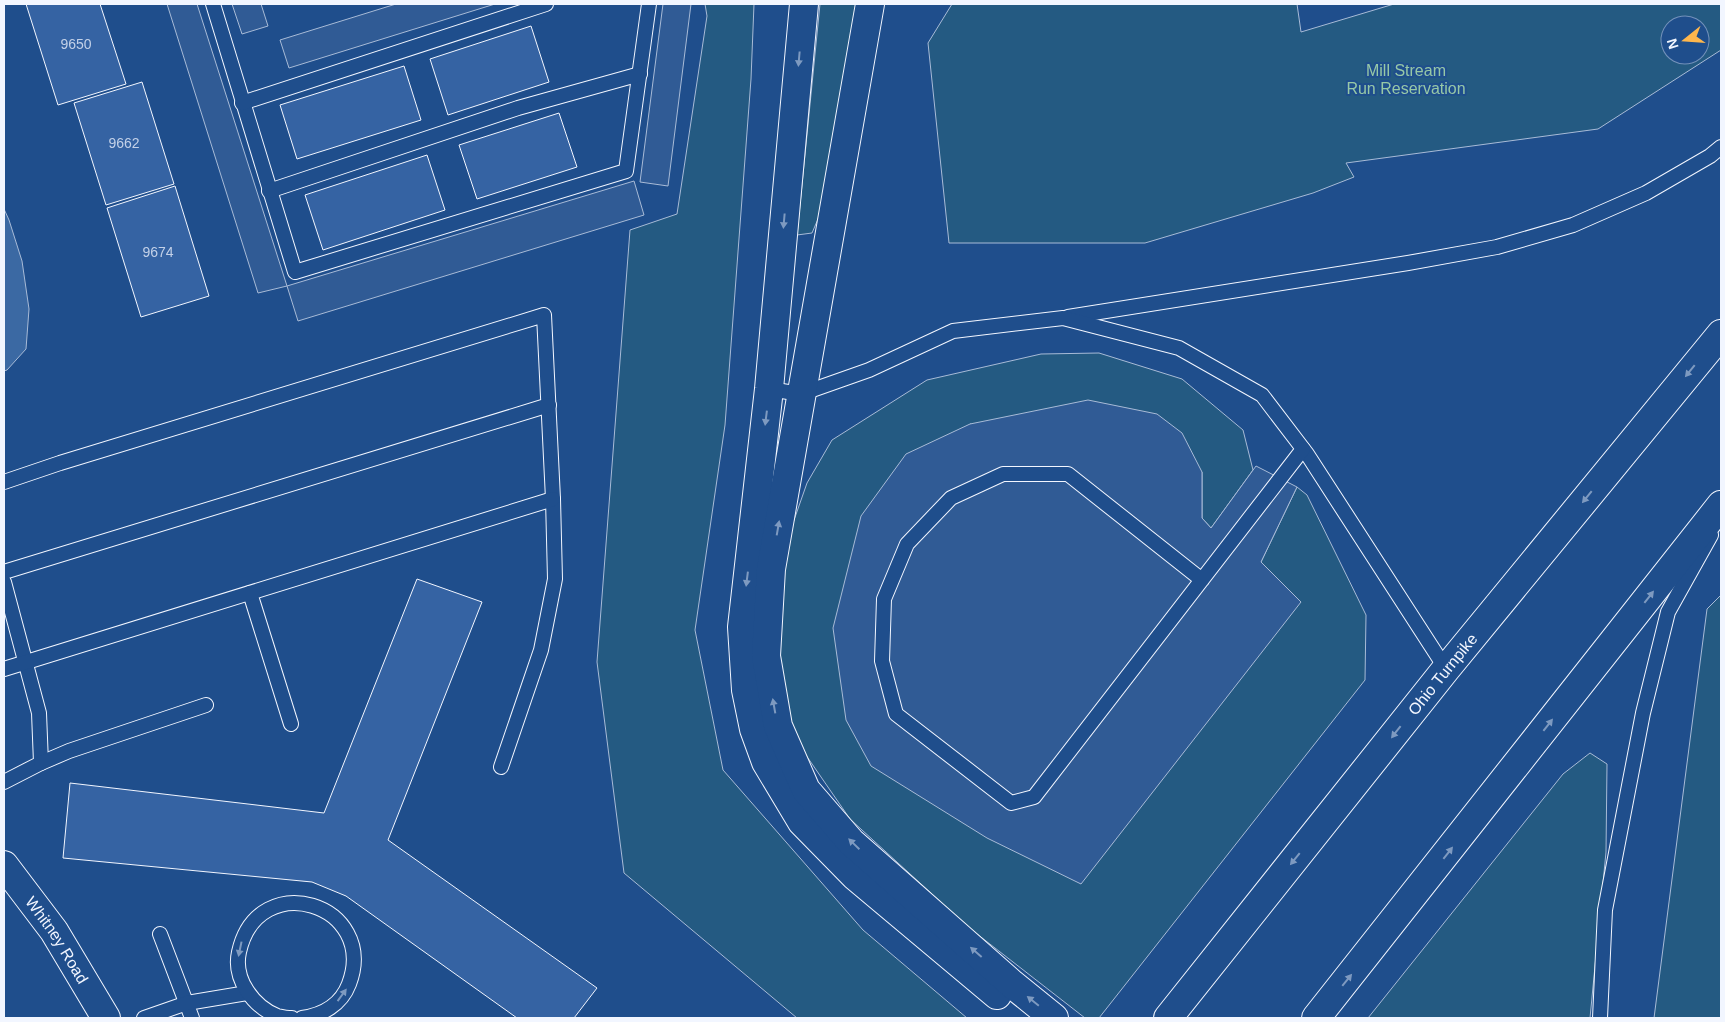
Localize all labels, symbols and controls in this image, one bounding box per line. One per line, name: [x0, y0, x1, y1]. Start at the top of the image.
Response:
north arrow: [1660, 15, 1710, 65]
house number: 9650: [60, 36, 92, 52]
text: N: [1663, 37, 1682, 51]
one-way arrow: [795, 52, 803, 68]
park label: Mill Stream Run Reservation: [1346, 62, 1466, 97]
house number: 9662: [108, 135, 140, 151]
one-way arrow: [780, 213, 788, 229]
house number: 9674: [142, 244, 174, 260]
one-way arrow: [1685, 365, 1696, 378]
one-way arrow: [762, 410, 770, 426]
one-way arrow: [1582, 491, 1593, 503]
one-way arrow: [775, 519, 783, 535]
one-way arrow: [743, 572, 751, 588]
one-way arrow: [1643, 591, 1654, 604]
street label: Ohio Turnpike: [1404, 630, 1480, 718]
one-way arrow: [770, 698, 778, 714]
one-way arrow: [1543, 718, 1553, 732]
one-way arrow: [1391, 725, 1402, 738]
one-way arrow: [848, 838, 860, 850]
one-way arrow: [1442, 847, 1453, 860]
one-way arrow: [1290, 852, 1301, 865]
street label: Whitney Road: [22, 893, 92, 986]
one-way arrow: [236, 941, 244, 957]
one-way arrow: [970, 946, 982, 958]
one-way arrow: [1341, 974, 1352, 987]
one-way arrow: [337, 989, 348, 1002]
one-way arrow: [1027, 996, 1040, 1007]

